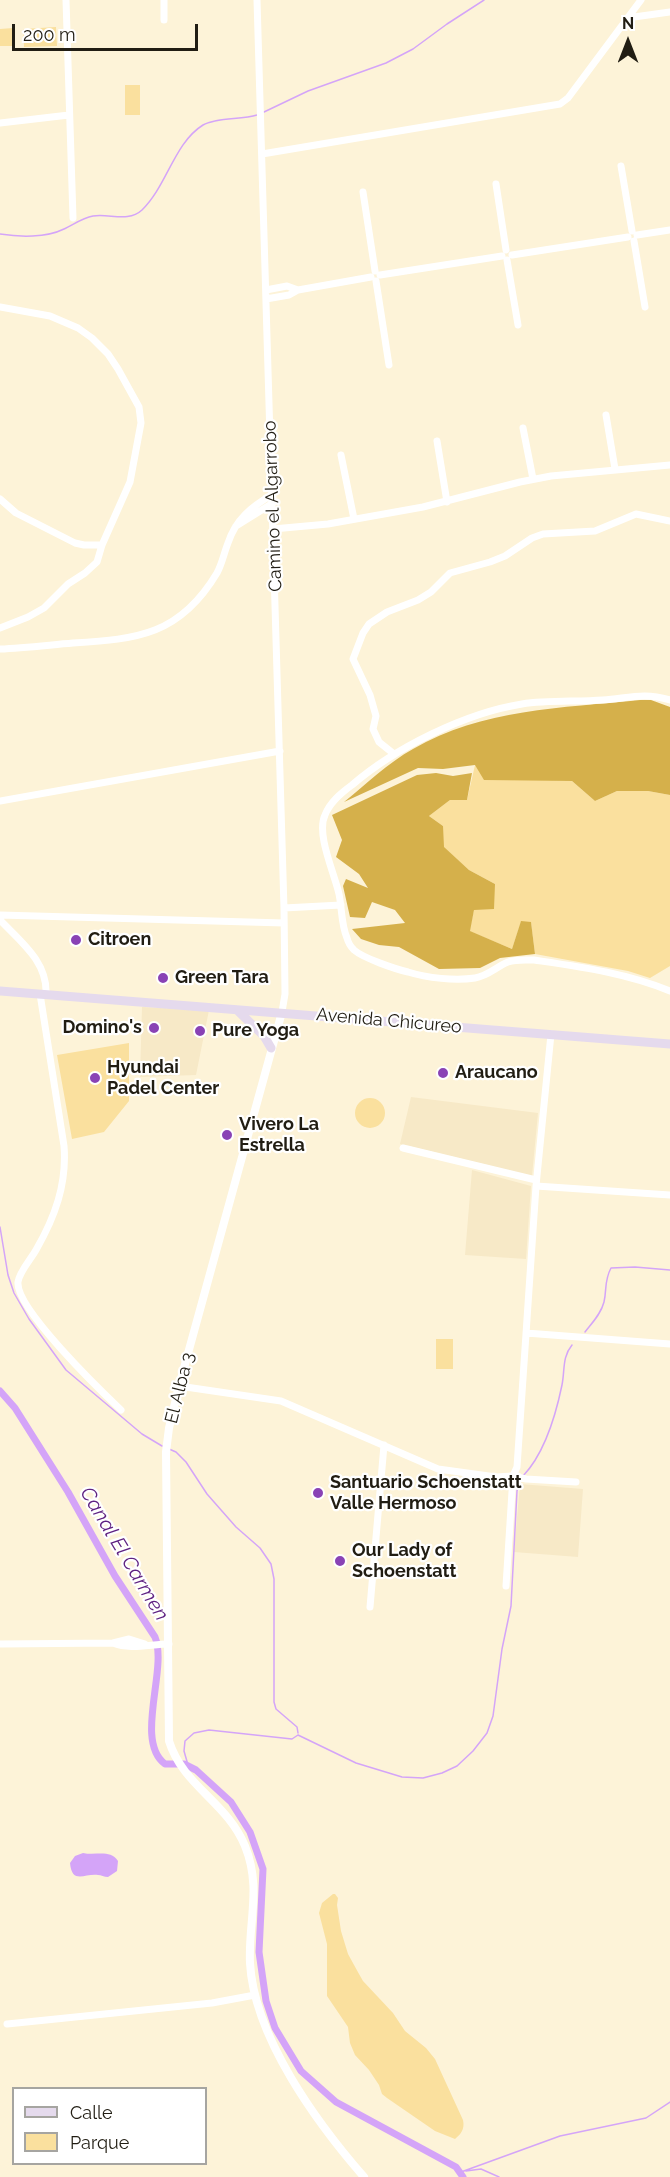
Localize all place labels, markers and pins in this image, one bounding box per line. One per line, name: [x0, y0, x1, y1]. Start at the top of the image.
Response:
place label: Citroen: [88, 929, 151, 951]
marker: Citroen: [69, 933, 83, 947]
place label: Green Tara: [175, 967, 269, 989]
marker: Green Tara: [156, 971, 170, 985]
place label: Domino's: [62, 1017, 142, 1039]
place label: Pure Yoga: [212, 1020, 299, 1042]
marker: Domino's: [147, 1021, 161, 1035]
marker: Pure Yoga: [193, 1024, 207, 1038]
place label: Hyundai Padel Center: [107, 1057, 219, 1100]
place label: Araucano: [455, 1062, 538, 1084]
marker: Araucano: [436, 1066, 450, 1080]
marker: Hyundai Padel Center: [88, 1071, 102, 1085]
place label: Vivero La Estrella: [239, 1114, 319, 1156]
marker: Vivero La Estrella: [220, 1128, 234, 1142]
place label: Santuario Schoenstatt Valle Hermoso: [330, 1472, 522, 1514]
marker: Santuario Schoenstatt Valle Hermoso: [311, 1486, 325, 1500]
place label: Our Lady of Schoenstatt: [352, 1540, 456, 1582]
marker: Our Lady of Schoenstatt: [333, 1554, 347, 1568]

